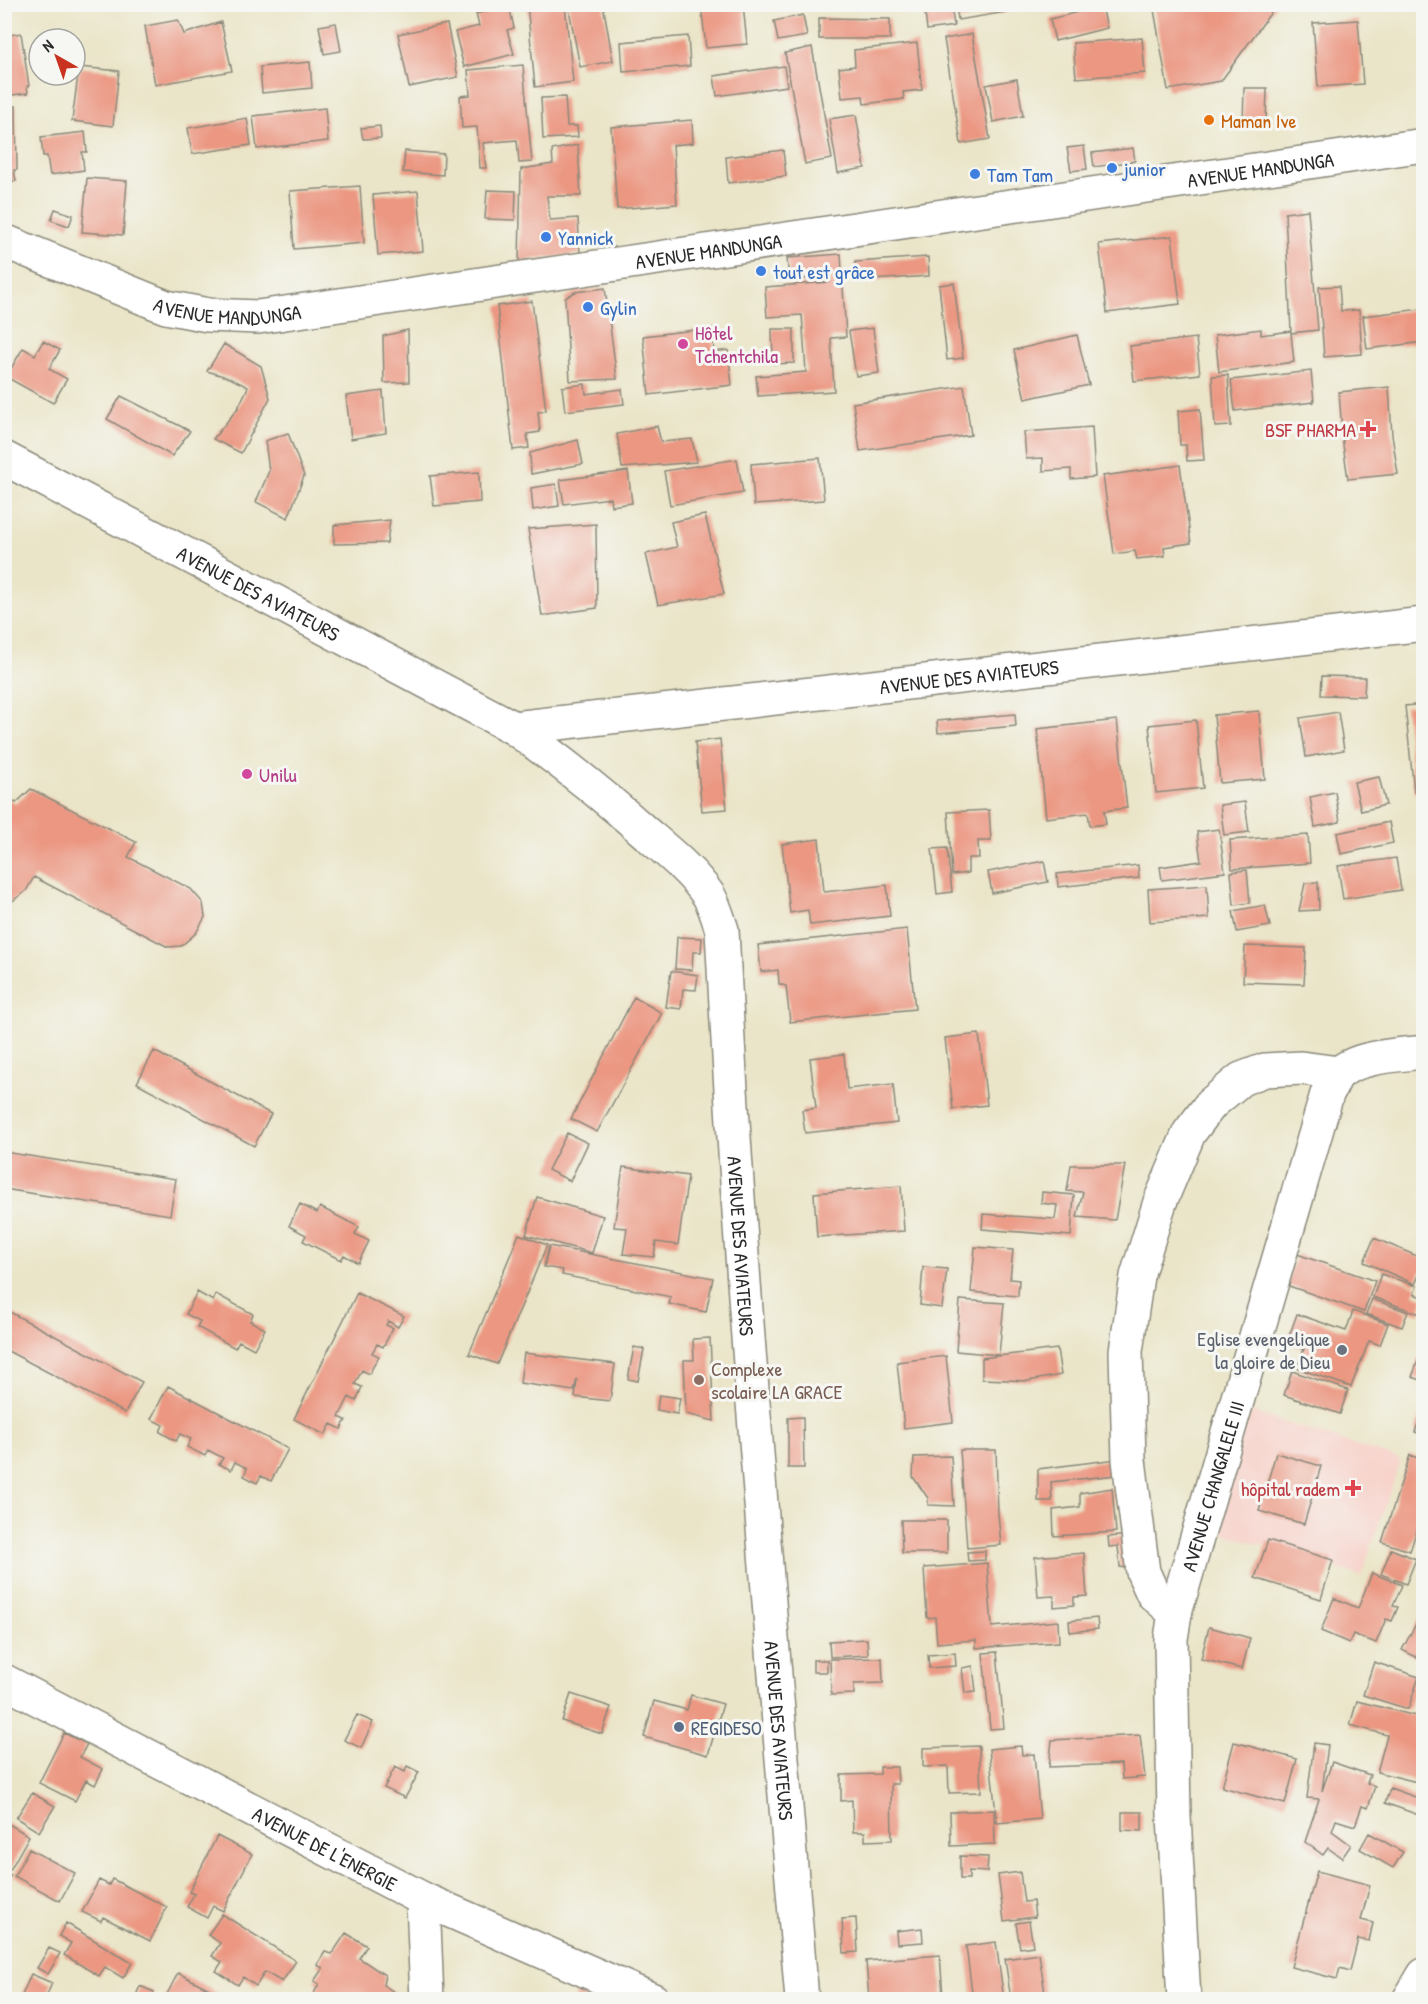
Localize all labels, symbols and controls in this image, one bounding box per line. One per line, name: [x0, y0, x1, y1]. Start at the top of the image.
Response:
north arrow: [27, 27, 87, 87]
text: N: [37, 34, 58, 57]
place label: Maman Ive: [1221, 107, 1297, 134]
marker: Maman Ive: [1202, 113, 1216, 127]
street label: AVENUE MANDUNGA: [1185, 145, 1336, 193]
place label: junior: [1121, 155, 1166, 182]
place label: Tam Tam: [987, 161, 1053, 188]
marker: junior: [1105, 161, 1119, 175]
marker: Tam Tam: [968, 167, 982, 181]
place label: Yannick: [558, 224, 613, 251]
street label: AVENUE MANDUNGA: [633, 226, 784, 275]
marker: Yannick: [539, 230, 553, 244]
place label: tout est grâce: [773, 258, 875, 285]
marker: tout est grâce: [754, 264, 768, 278]
street label: AVENUE MANDUNGA: [150, 290, 303, 331]
place label: Gylin: [600, 294, 637, 321]
marker: Gylin: [581, 300, 595, 314]
place label: Hôtel Tchentchila: [695, 319, 778, 369]
marker: Hôtel Tchentchila: [676, 337, 690, 351]
place label: BSF PHARMA: [1265, 416, 1356, 443]
marker: BSF PHARMA: [1361, 422, 1375, 436]
street label: AVENUE DES AVIATEURS: [173, 539, 344, 647]
street label: AVENUE DES AVIATEURS: [878, 652, 1060, 700]
place label: Unilu: [259, 761, 297, 788]
marker: Unilu: [240, 767, 254, 781]
street label: AVENUE DES AVIATEURS: [722, 1155, 761, 1337]
place label: Eglise evengelique la gloire de Dieu: [1197, 1325, 1330, 1375]
marker: Eglise evengelique la gloire de Dieu: [1335, 1343, 1349, 1357]
place label: Complexe scolaire LA GRACE: [711, 1355, 843, 1405]
marker: Complexe scolaire LA GRACE: [692, 1373, 706, 1387]
street label: AVENUE CHANGALELE III: [1174, 1398, 1250, 1574]
place label: hôpital radem: [1241, 1475, 1340, 1502]
marker: hôpital radem: [1344, 1479, 1362, 1497]
street label: AVENUE DES AVIATEURS: [759, 1639, 801, 1821]
place label: REGIDESO: [691, 1714, 762, 1741]
marker: REGIDESO: [672, 1720, 686, 1734]
street label: AVENUE DE L'ENERGIE: [248, 1799, 402, 1897]

